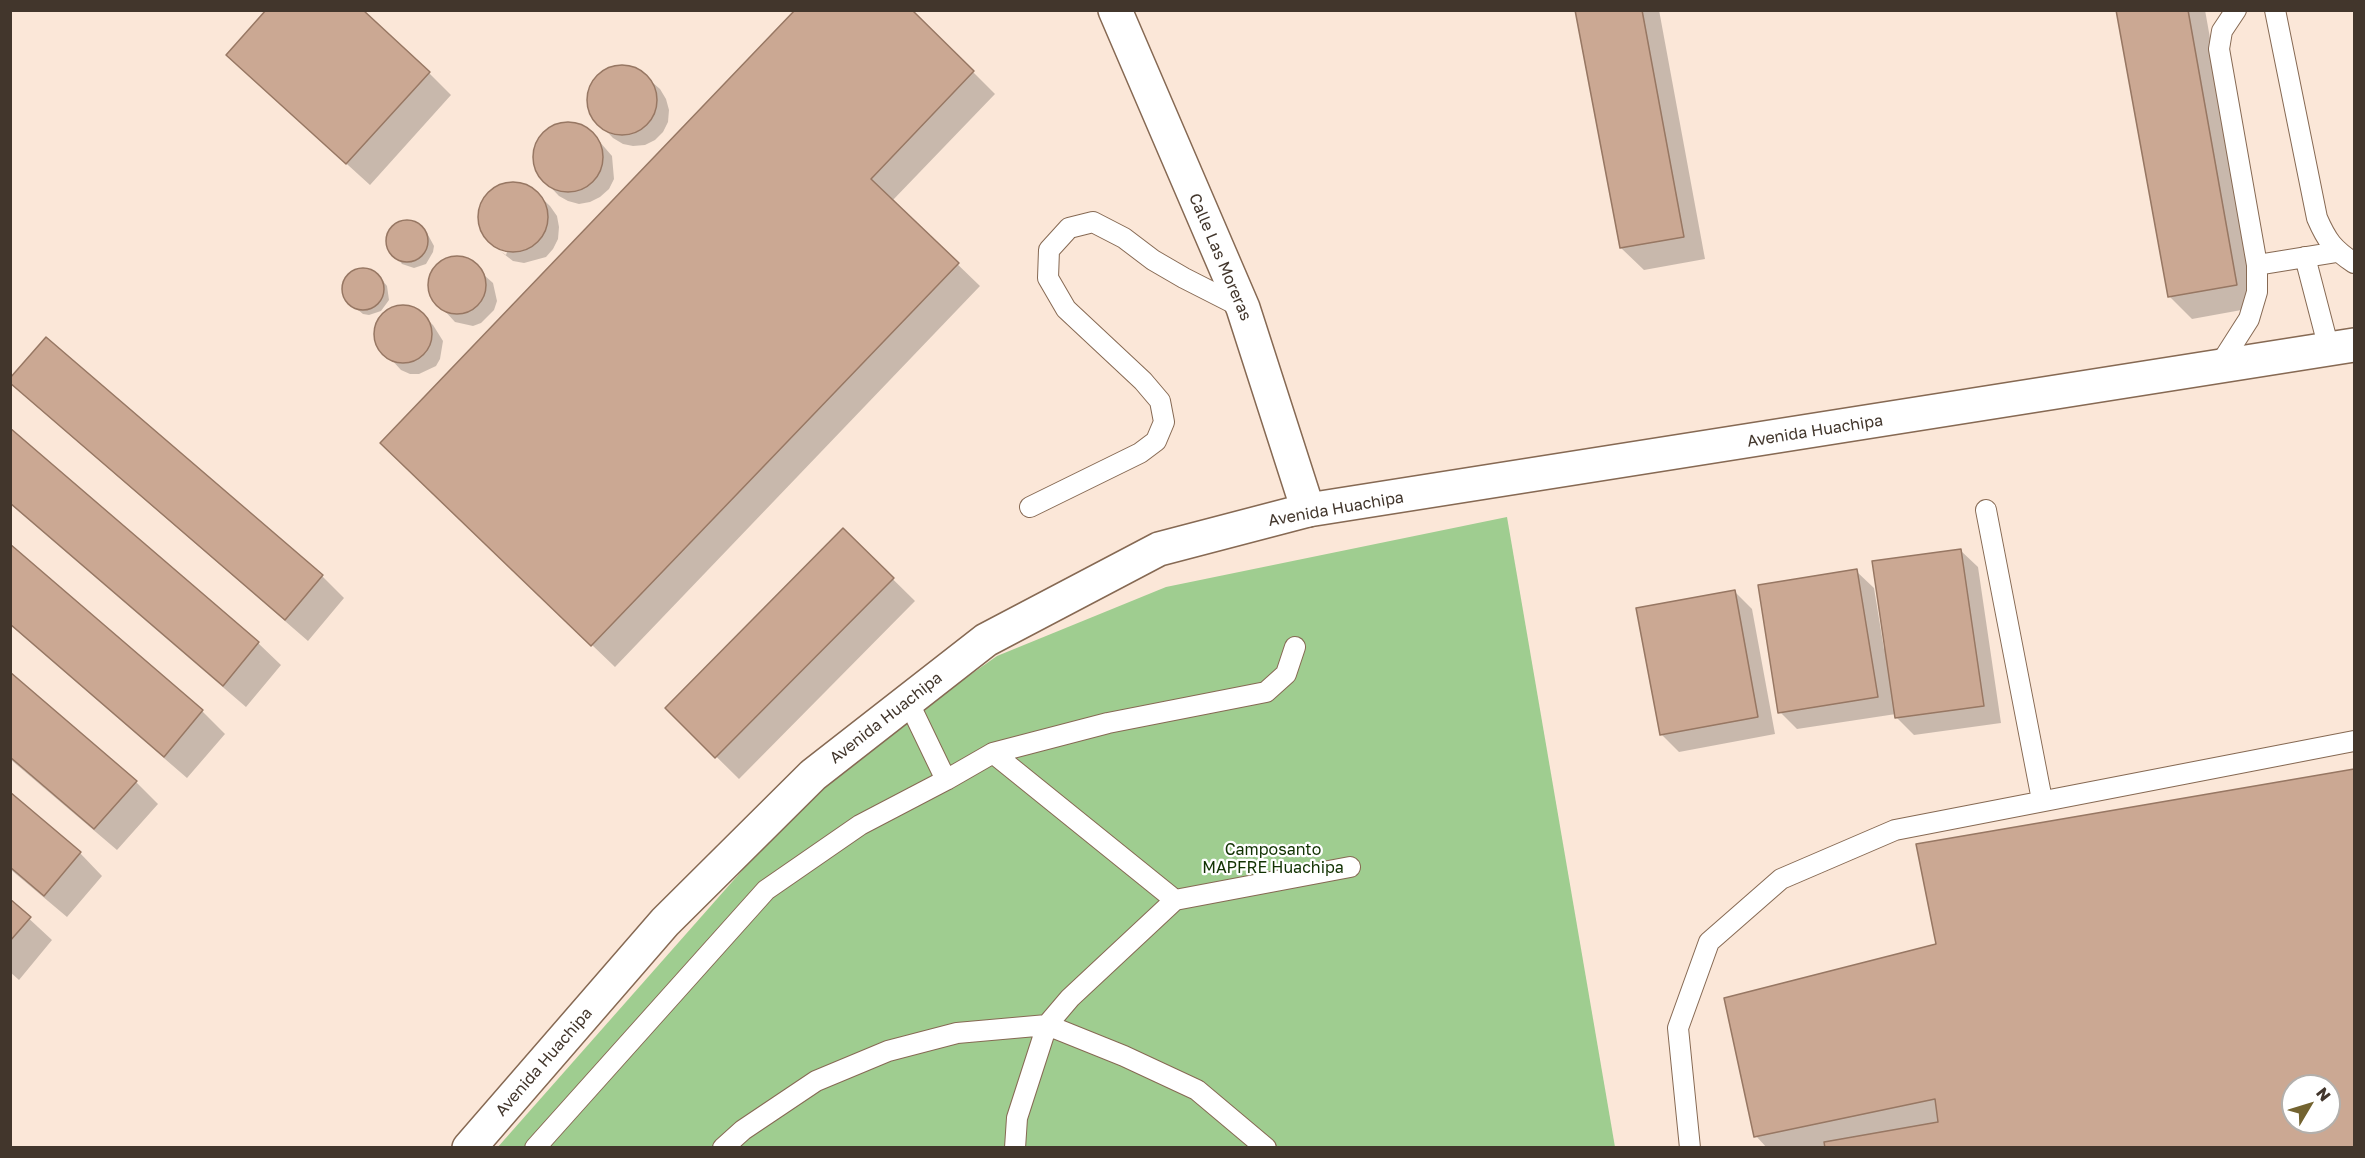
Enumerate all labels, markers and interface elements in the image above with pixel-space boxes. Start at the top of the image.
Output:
street label: Calle Las Moreras [1185,190,1255,324]
street label: Avenida Huachipa [1746,411,1884,451]
street label: Avenida Huachipa [1267,488,1405,530]
street label: Avenida Huachipa [826,668,946,768]
park label: Camposanto MAPFRE Huachipa [1202,840,1344,878]
street label: Avenida Huachipa [492,1004,596,1120]
north arrow [2281,1074,2341,1134]
text: N [2312,1083,2335,1105]

